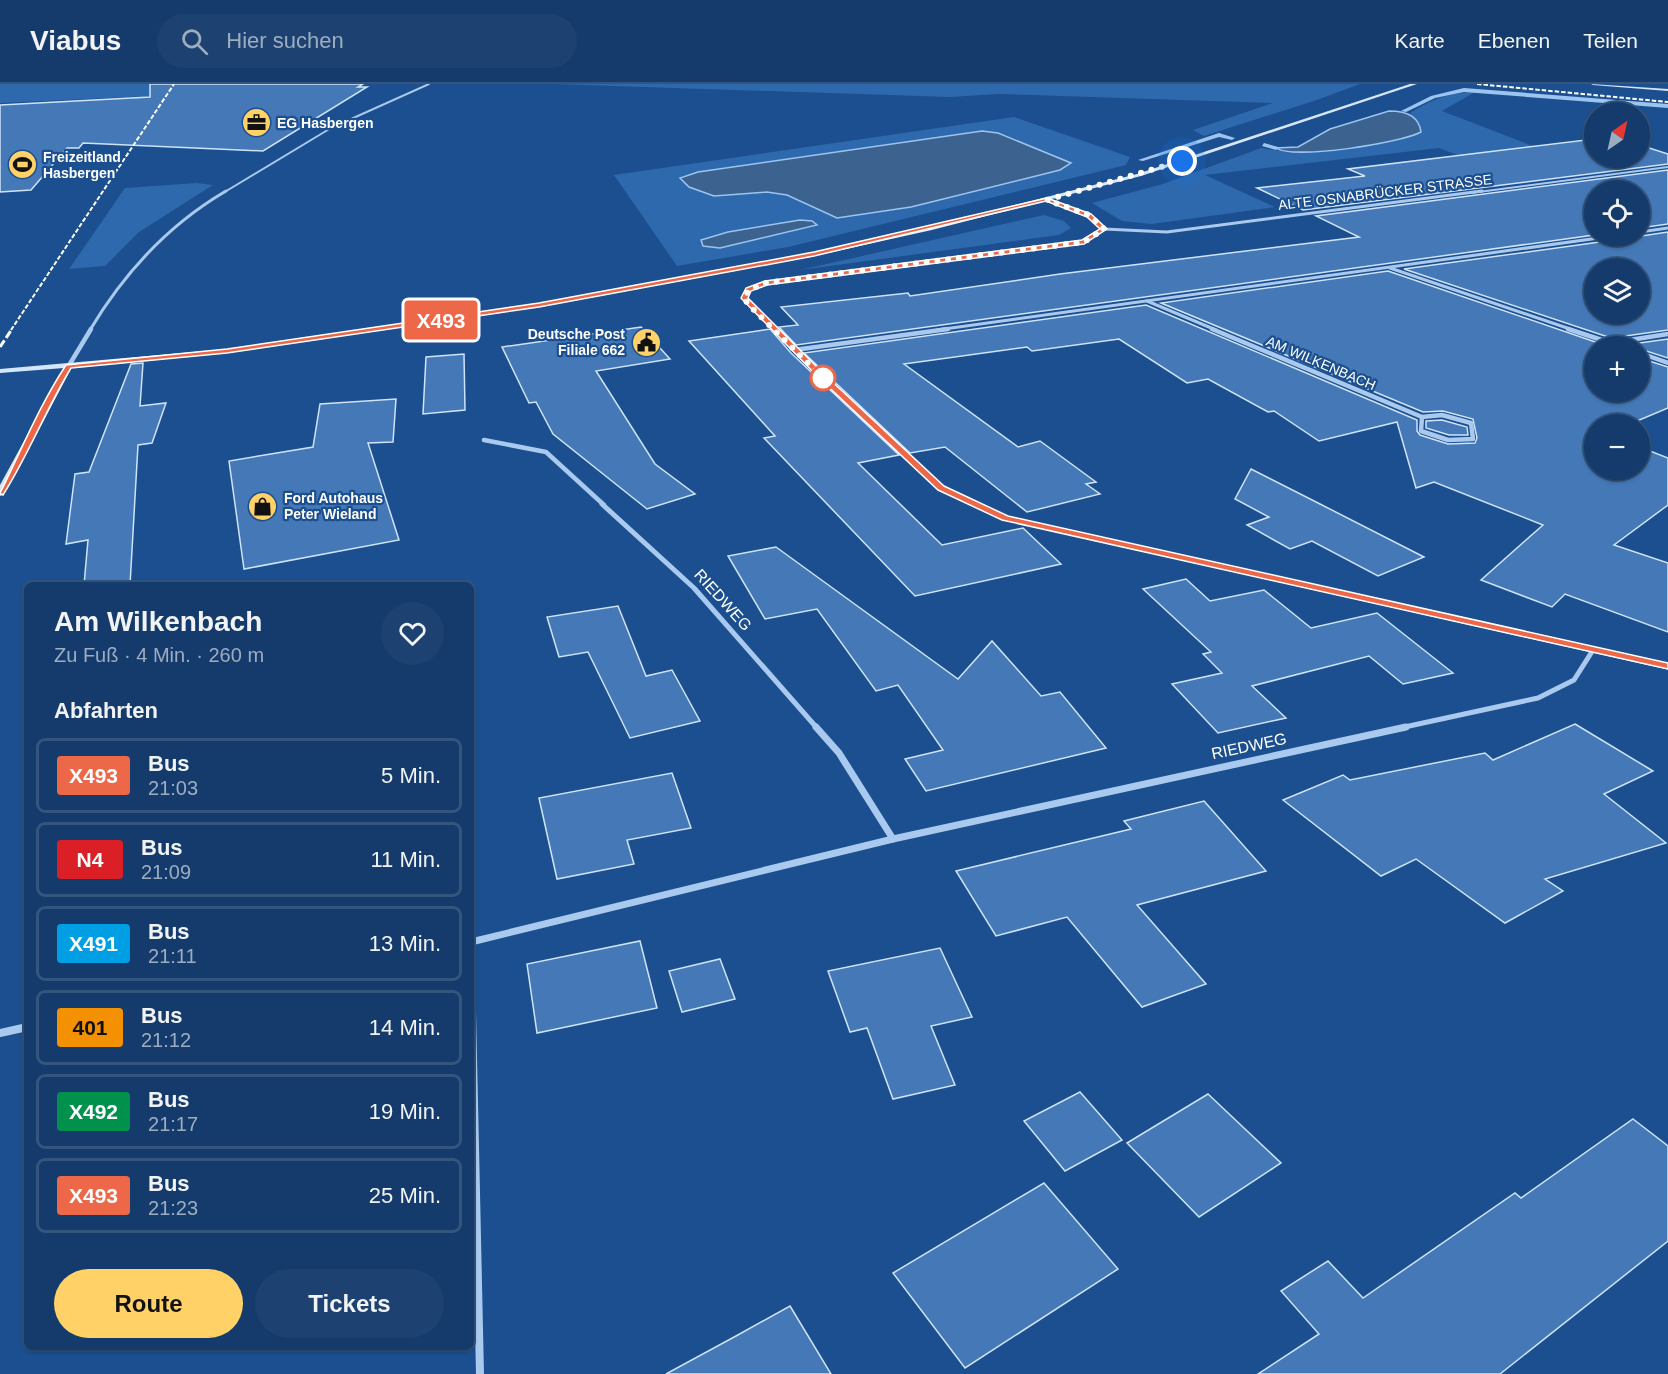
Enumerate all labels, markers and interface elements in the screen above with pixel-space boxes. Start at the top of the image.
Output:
search box [157,14,577,68]
text: Viabus [30,25,121,56]
icon: search [178,25,211,58]
text: Hier suchen [226,28,344,53]
text: Karte [1395,29,1445,52]
text: Ebenen [1478,29,1550,52]
text: Teilen [1583,29,1638,52]
north arrow [1584,102,1650,168]
map controls [1584,102,1650,480]
office icon: EG Hasbergen [240,107,272,139]
place label: EG Hasbergen [277,115,373,131]
your location [1167,146,1197,176]
sports icon: Freizeitland Hasbergen [6,149,38,181]
place label: Freizeitland Hasbergen [43,149,121,181]
street label: ALTE OSNABRÜCKER STRASSE [1277,170,1493,213]
button: locate [1584,180,1650,246]
button: layers [1584,258,1650,324]
line badge: X493 [399,300,483,340]
text: X493 [416,309,466,332]
place label: Deutsche Post Filiale 662 [528,326,625,358]
public building icon: Deutsche Post Filiale 662 [630,326,662,358]
street label: AM WILKENBACH [1264,333,1378,393]
button: + [1584,336,1650,402]
unlabelled marker [810,365,836,391]
button: − [1584,414,1650,480]
shop icon: Ford Autohaus Peter Wieland [247,490,279,522]
place label: Ford Autohaus Peter Wieland [284,490,383,522]
street label: RIEDWEG [691,566,755,634]
button: heart [381,602,444,665]
text: Am Wilkenbach [54,606,262,637]
text: Zu Fuß · 4 Min. · 260 m [54,644,264,666]
text: Abfahrten [54,698,158,723]
street label: RIEDWEG [1210,730,1288,762]
text: Bus [148,751,190,776]
text: 5 Min. [381,763,441,788]
text: X493 [69,764,118,787]
text: 21:03 [148,777,198,799]
text: Bus [141,835,183,860]
text: 11 Min. [370,847,441,872]
text: N4 [77,848,103,871]
text: 21:09 [141,861,191,883]
text: Bus [148,919,190,944]
text: 13 Min. [369,931,441,956]
text: X491 [69,932,118,955]
text: 21:11 [148,945,197,967]
text: Bus [141,1003,183,1028]
text: 14 Min. [369,1015,441,1040]
text: 401 [72,1016,108,1039]
text: 21:12 [141,1029,191,1051]
text: Bus [148,1087,190,1112]
text: 19 Min. [369,1099,441,1124]
text: X492 [69,1100,118,1123]
text: 21:17 [148,1113,198,1135]
text: Bus [148,1171,190,1196]
text: 25 Min. [369,1183,441,1208]
text: X493 [69,1184,118,1207]
text: 21:23 [148,1197,198,1219]
button: Route [54,1269,243,1338]
button: Tickets [255,1269,444,1338]

